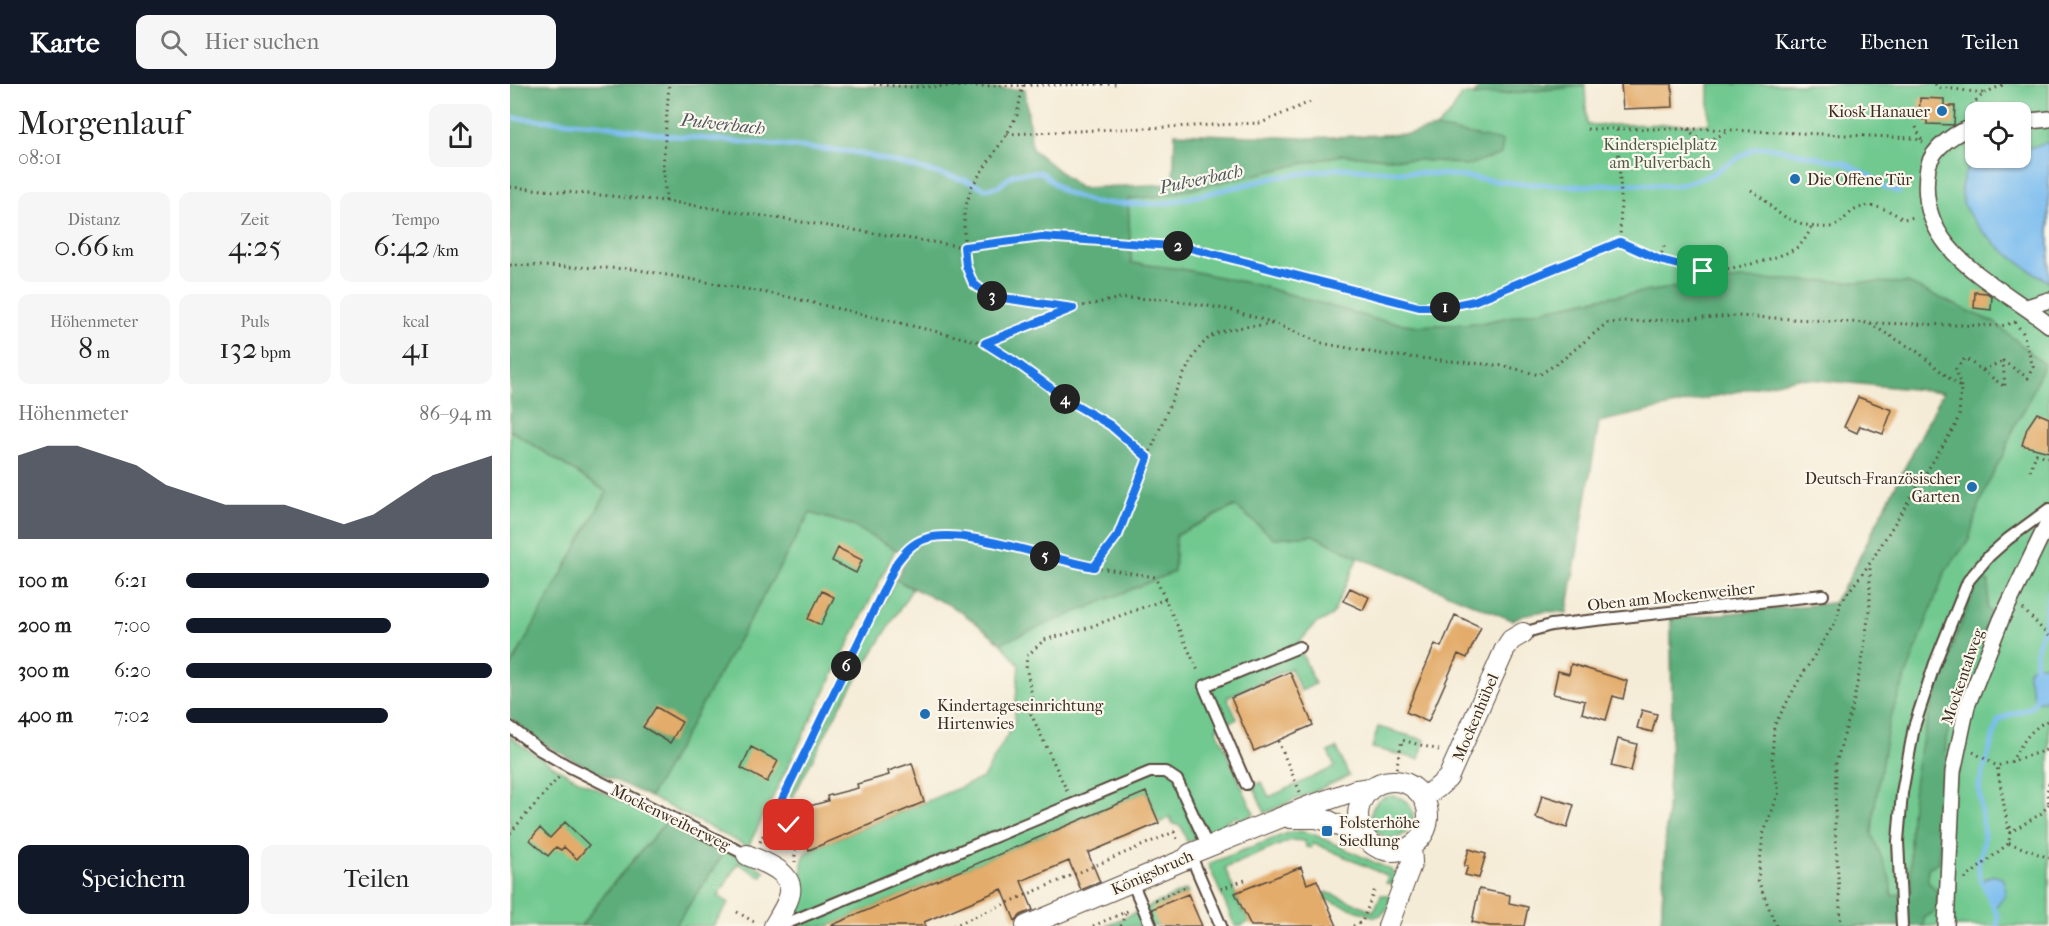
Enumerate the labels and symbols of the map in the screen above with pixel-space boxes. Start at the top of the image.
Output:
place label: Kiosk Hanauer [1828,102,1930,121]
marker: Kiosk Hanauer [1935,104,1949,118]
water label: Pulverbach [679,110,766,139]
park label: Kinderspielplatz am Pulverbach [1603,135,1717,172]
water label: Pulverbach [1156,160,1245,199]
place label: Die Offene Tür [1807,170,1912,189]
marker: Die Offene Tür [1788,172,1802,186]
pin: 2 [1163,231,1193,261]
pin [1677,245,1728,296]
pin: 3 [977,281,1007,311]
pin: 1 [1430,292,1460,322]
pin: 4 [1050,384,1080,414]
place label: Deutsch-Französischer Garten [1805,469,1961,506]
marker: Deutsch-Französischer Garten [1965,480,1979,494]
pin: 5 [1030,541,1060,571]
street label: Oben am Mockenweiher [1586,578,1756,615]
street label: Mockentalweg [1937,625,1988,727]
pin: 6 [831,651,861,681]
street label: Mockenhübel [1449,670,1503,764]
place label: Kindertageseinrichtung Hirtenwies [937,696,1104,733]
marker: Kindertageseinrichtung Hirtenwies [918,707,932,721]
street label: Mockenweiherweg [608,780,734,855]
pin [763,799,814,850]
place label: Folsterhöhe Siedlung [1339,813,1420,850]
marker: Folsterhöhe Siedlung [1320,824,1334,838]
street label: Königsbruch [1108,846,1196,899]

